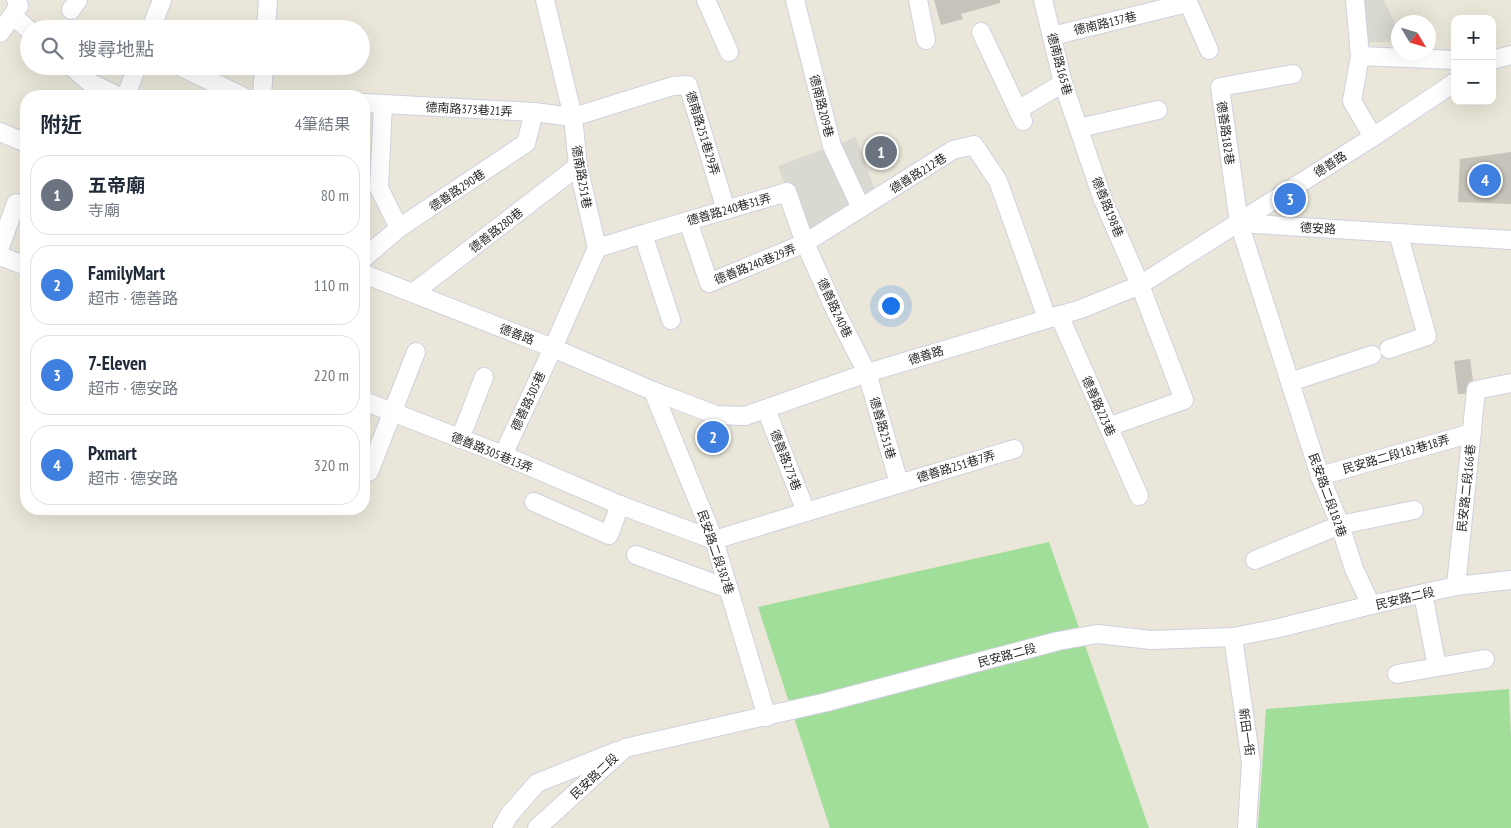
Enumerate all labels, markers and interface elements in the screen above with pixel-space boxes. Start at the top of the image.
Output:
street label: 德南路137巷 [1072,8,1138,38]
north arrow [1391,15,1436,60]
map controls [1451,15,1496,105]
button: + [1451,15,1496,60]
search box [20,20,370,75]
street label: 德南路165巷 [1044,31,1076,97]
icon: search [38,34,66,62]
text: 搜尋地點 [78,37,154,61]
button: − [1451,60,1496,105]
street label: 德南路209巷 [807,73,837,139]
street label: 德南路251巷29弄 [683,89,723,177]
street label: 德南路373巷21弄 [425,99,513,119]
street label: 德善路182巷 [1214,100,1238,166]
text: 附近 [40,111,82,138]
text: 4筆結果 [295,114,350,134]
pin: 1 [865,133,897,171]
street label: 德南路251巷 [569,144,595,210]
street label: 德善路 [1311,148,1349,180]
street label: 德善路212巷 [887,150,949,196]
pin: 4 [1469,161,1501,199]
street label: 德善路290巷 [426,166,488,214]
text: 五帝廟 [88,173,145,197]
street label: 德善路198巷 [1089,174,1127,240]
pin: 3 [1274,180,1306,218]
text: 1 [53,185,61,205]
text: 80 m [321,185,349,205]
street label: 德善路240巷31弄 [685,190,773,228]
text: 寺廟 [88,200,120,220]
street label: 德善路280巷 [466,204,526,256]
street label: 德安路 [1300,220,1336,236]
street label: 德善路240巷29弄 [712,241,798,287]
text: FamilyMart [88,261,165,285]
text: 2 [53,275,61,295]
text: 110 m [314,275,349,295]
street label: 德善路240巷 [815,276,855,340]
text: 超市 · 德善路 [88,288,178,308]
your location [878,293,904,319]
street label: 德善路 [498,321,536,347]
street label: 德善路 [907,343,945,367]
text: 7-Eleven [88,351,147,375]
text: 3 [53,365,61,385]
text: 220 m [314,365,349,385]
street label: 德善路305巷 [508,369,548,433]
street label: 德善路223巷 [1079,374,1119,438]
text: 超市 · 德安路 [88,378,178,398]
street label: 德善路251巷 [867,395,899,461]
pin: 2 [697,418,729,456]
street label: 德善路273巷 [767,427,805,493]
street label: 德善路305巷13弄 [449,429,535,475]
street label: 民安路二段182巷18弄 [1341,431,1451,477]
text: Pxmart [88,441,137,465]
street label: 民安路二段166巷 [1454,443,1478,533]
street label: 德善路251巷7弄 [915,447,997,485]
street label: 民安路二段182巷 [1306,451,1350,539]
text: 4 [53,455,61,475]
text: 320 m [314,455,349,475]
text: 超市 · 德安路 [88,468,178,488]
street label: 民安路二段382巷 [695,508,737,596]
street label: 民安路二段 [1374,584,1436,612]
street label: 民安路二段 [976,640,1038,670]
street label: 新田一街 [1236,707,1258,757]
street label: 民安路二段 [567,750,621,802]

